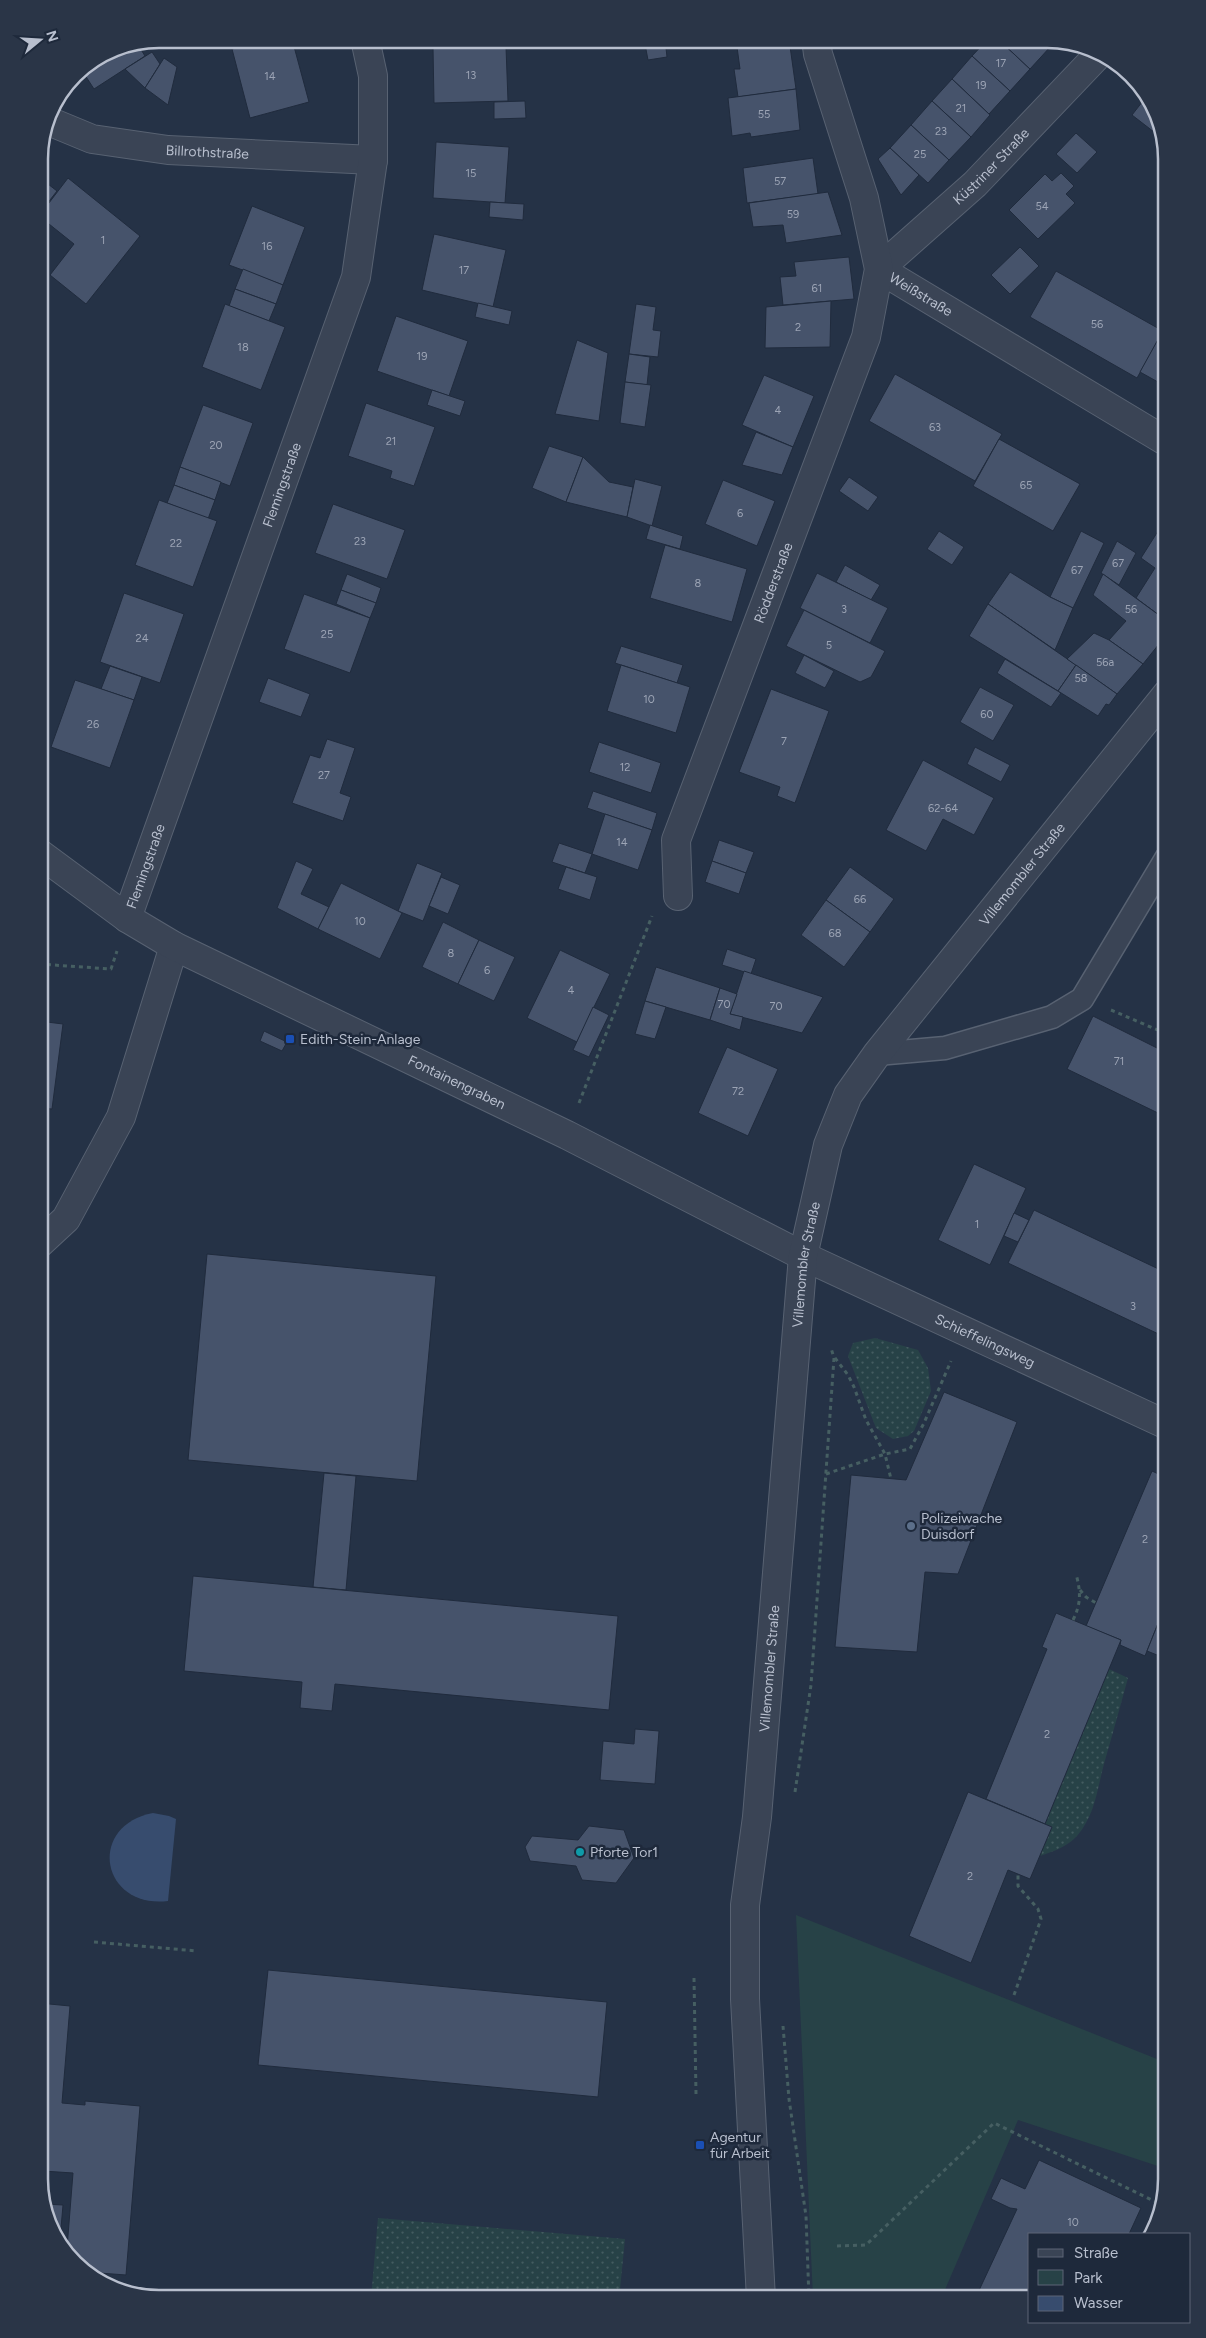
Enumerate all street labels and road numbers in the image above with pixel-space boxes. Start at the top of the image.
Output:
street label: Küstriner Straße [950,124,1033,209]
street label: Billrothstraße [165,142,250,163]
street label: Weißstraße [886,269,956,320]
street label: Flemingstraße [259,440,305,530]
street label: Rödderstraße [751,540,797,626]
street label: Villemombler Straße [976,819,1069,929]
street label: Flemingstraße [123,821,169,911]
street label: Fontainengraben [405,1052,508,1113]
street label: Villemombler Straße [789,1200,824,1328]
street label: Schieffelingsweg [932,1310,1037,1371]
street label: Villemombler Straße [756,1604,783,1733]

